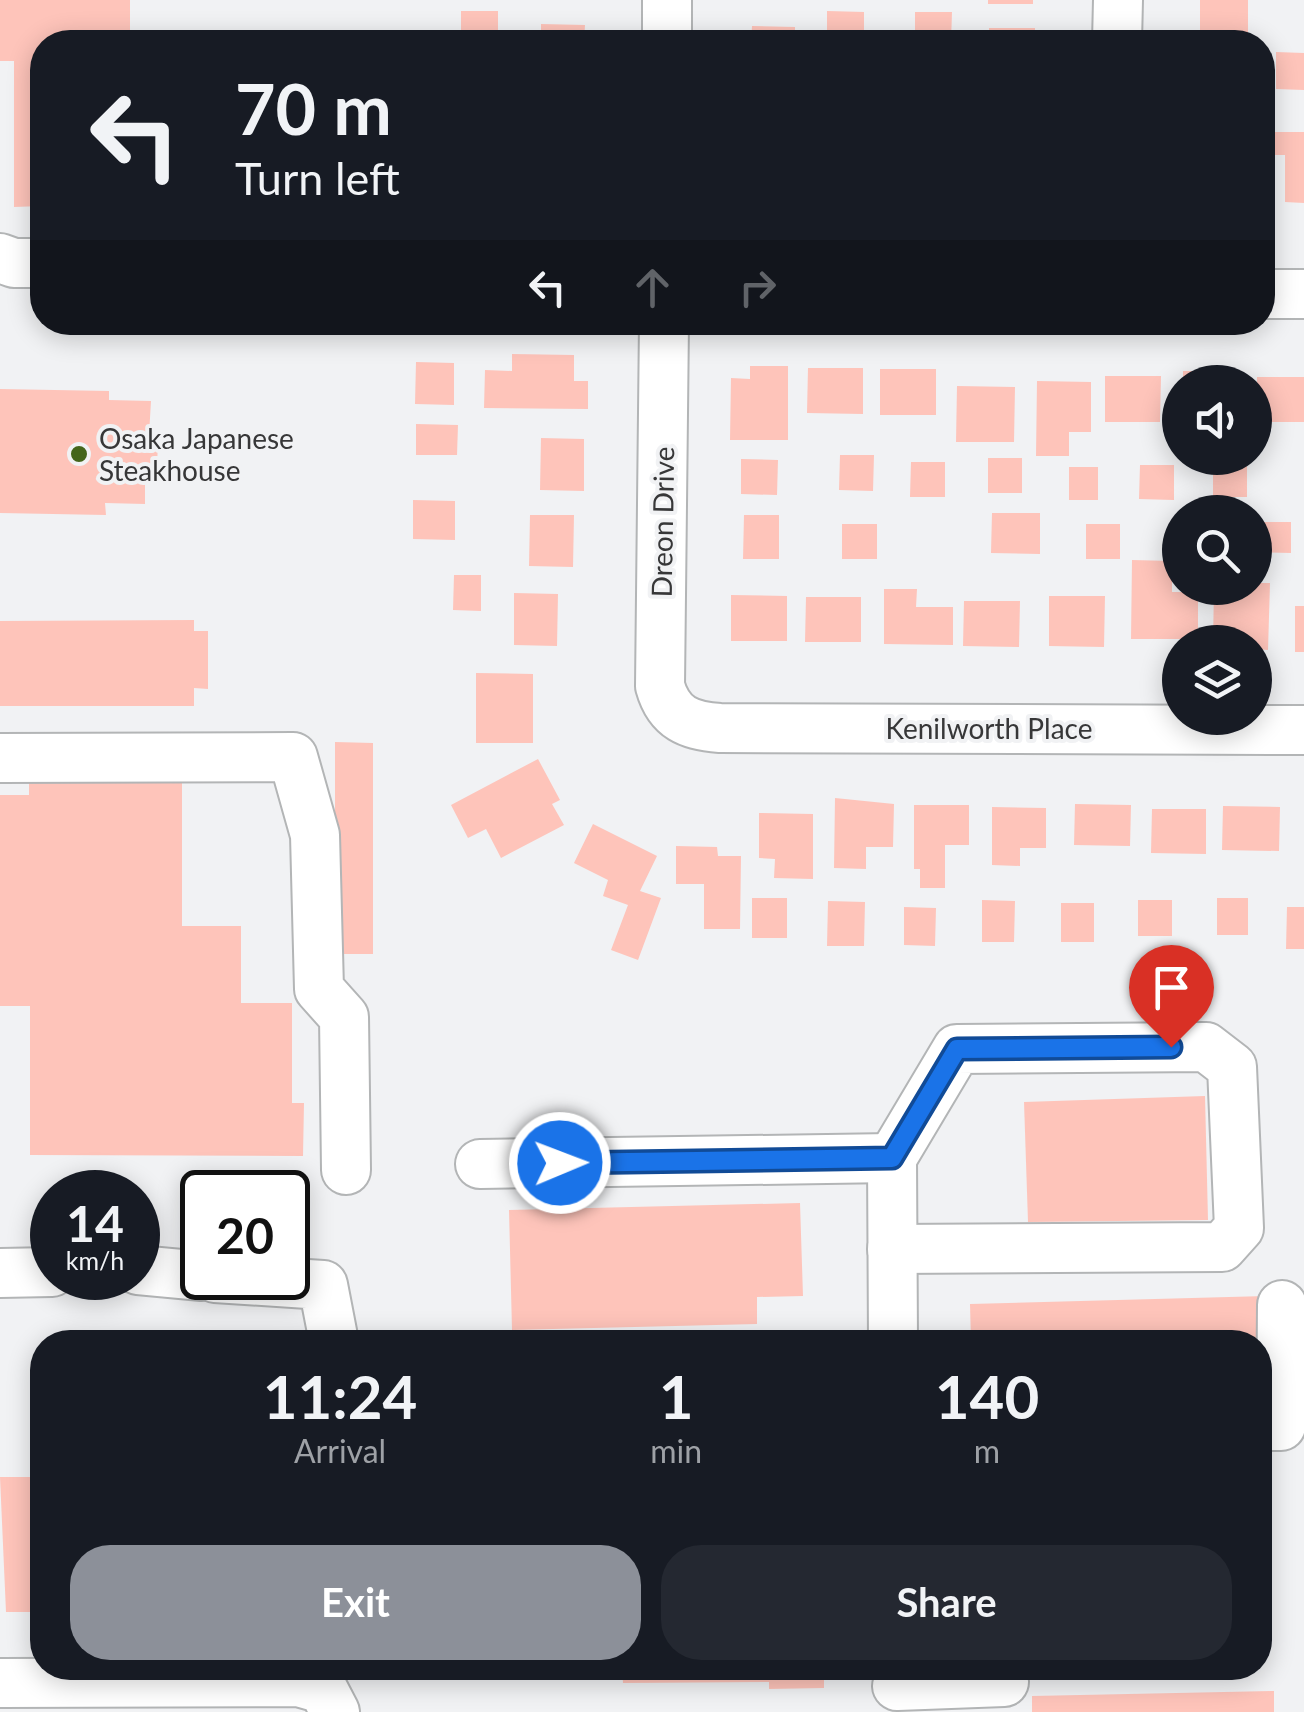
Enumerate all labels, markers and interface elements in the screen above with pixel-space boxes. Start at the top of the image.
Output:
text: 70 m [235,66,392,150]
icon: left [70,70,200,200]
text: Turn left [235,151,400,205]
icon: left [520,260,575,315]
icon: ahead [625,260,680,315]
icon: right [730,260,785,315]
map controls [1162,365,1272,735]
button: sound [1162,365,1272,475]
place label: Osaka Japanese Steakhouse [99,421,294,487]
marker: Osaka Japanese Steakhouse [68,443,90,465]
street label: Dreon Drive [644,446,680,598]
button: search [1162,495,1272,605]
button: layers [1162,625,1272,735]
street label: Kenilworth Place [885,711,1093,745]
pin [1129,945,1214,1048]
icon: arrive [1144,960,1199,1015]
position arrow [508,1111,612,1215]
speed limit sign: 20 [180,1170,310,1300]
text: 14 [66,1193,124,1253]
text: km/h [66,1245,124,1275]
text: 11:24 [263,1360,417,1432]
text: 1 [659,1360,694,1432]
text: 140 [935,1360,1039,1432]
text: Arrival [294,1431,386,1470]
text: min [650,1431,702,1470]
text: m [974,1431,1000,1470]
button: Exit [70,1545,641,1660]
button: Share [661,1545,1232,1660]

